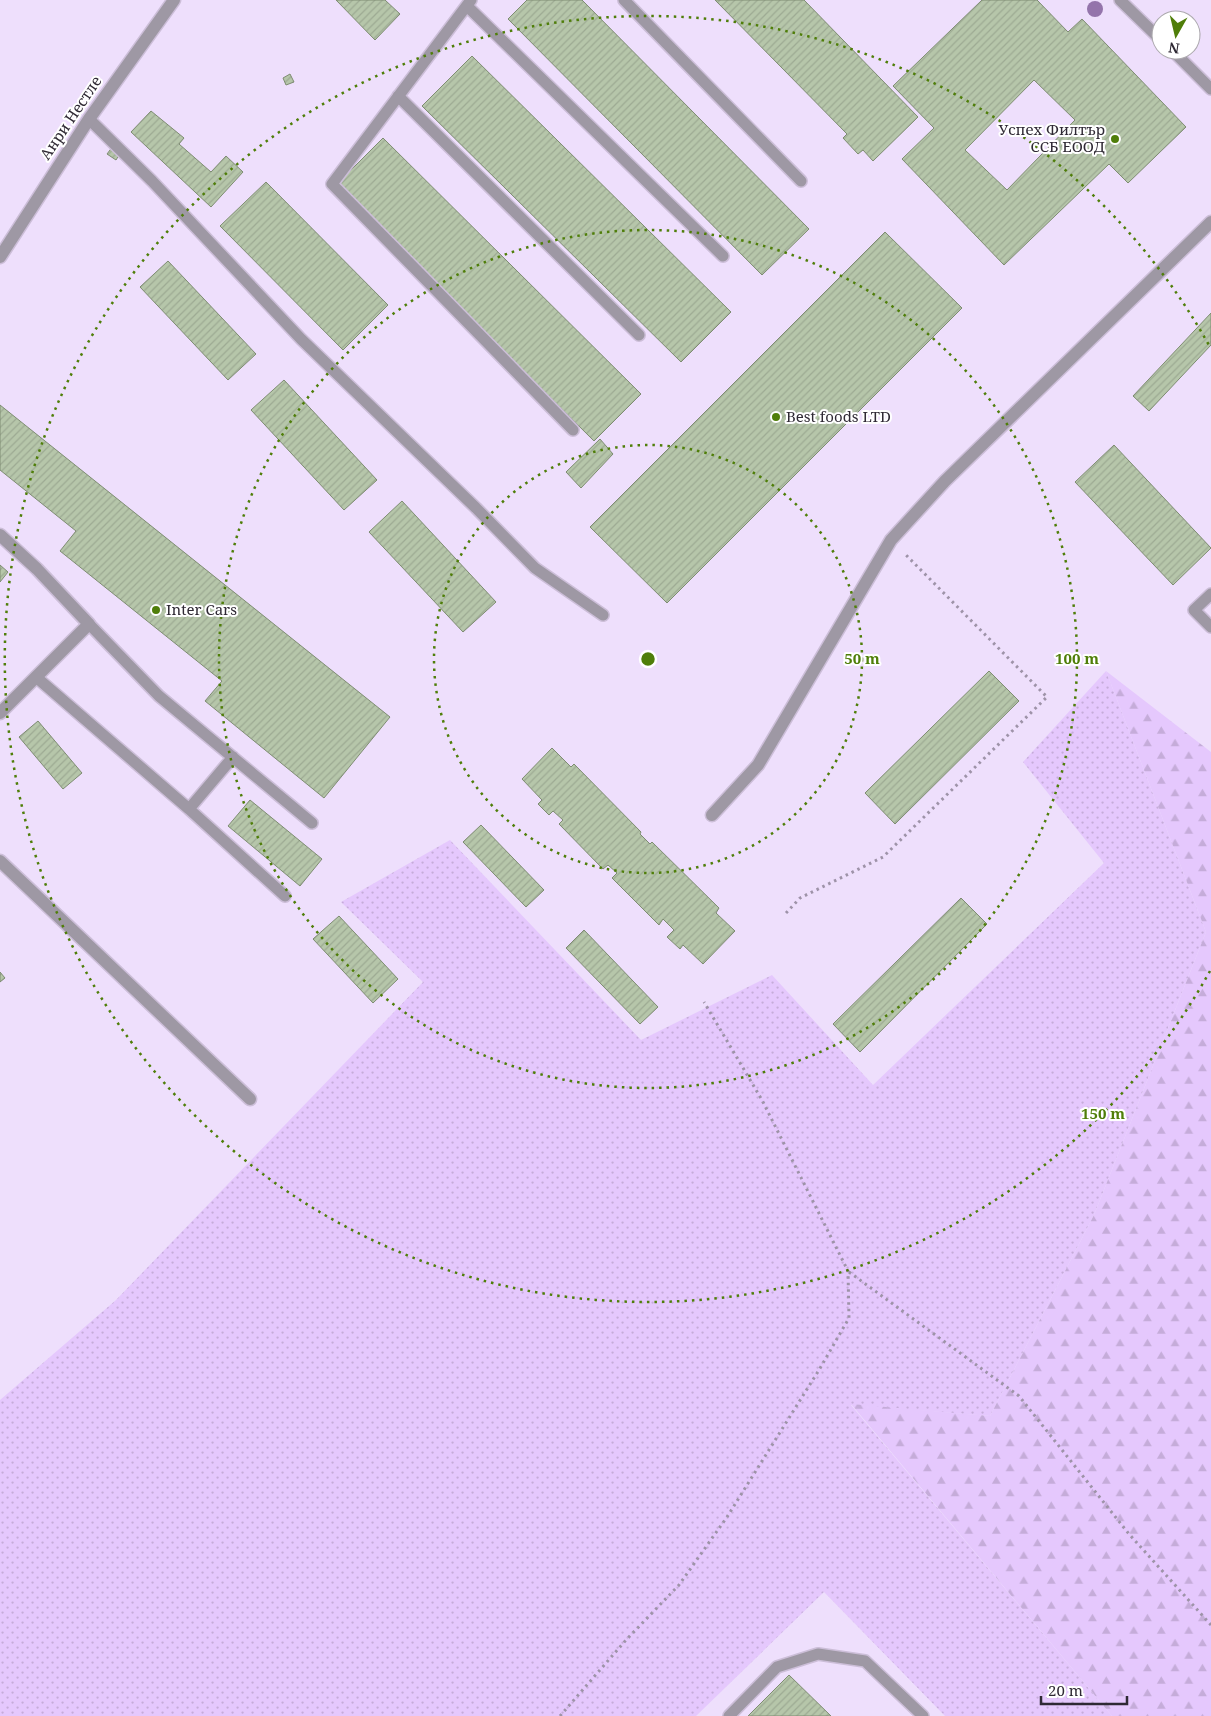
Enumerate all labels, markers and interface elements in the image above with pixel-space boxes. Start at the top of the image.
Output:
north arrow [1151,10,1201,60]
text: N [1167,38,1181,59]
street label: Анри Нестле [35,72,106,163]
place label: Успех Филтър ССБ ЕООД [998,119,1105,156]
marker: Успех Филтър ССБ ЕООД [1109,133,1121,145]
place label: Best foods LTD [786,406,891,426]
marker: Best foods LTD [770,411,782,423]
place label: Inter Cars [166,599,237,619]
marker: Inter Cars [150,604,162,616]
text: 50 m [844,648,880,668]
text: 100 m [1055,648,1099,668]
centre of rings [639,650,657,668]
text: 150 m [1081,1103,1125,1123]
scale bar [1041,1674,1127,1706]
text: 20 m [1048,1680,1083,1700]

